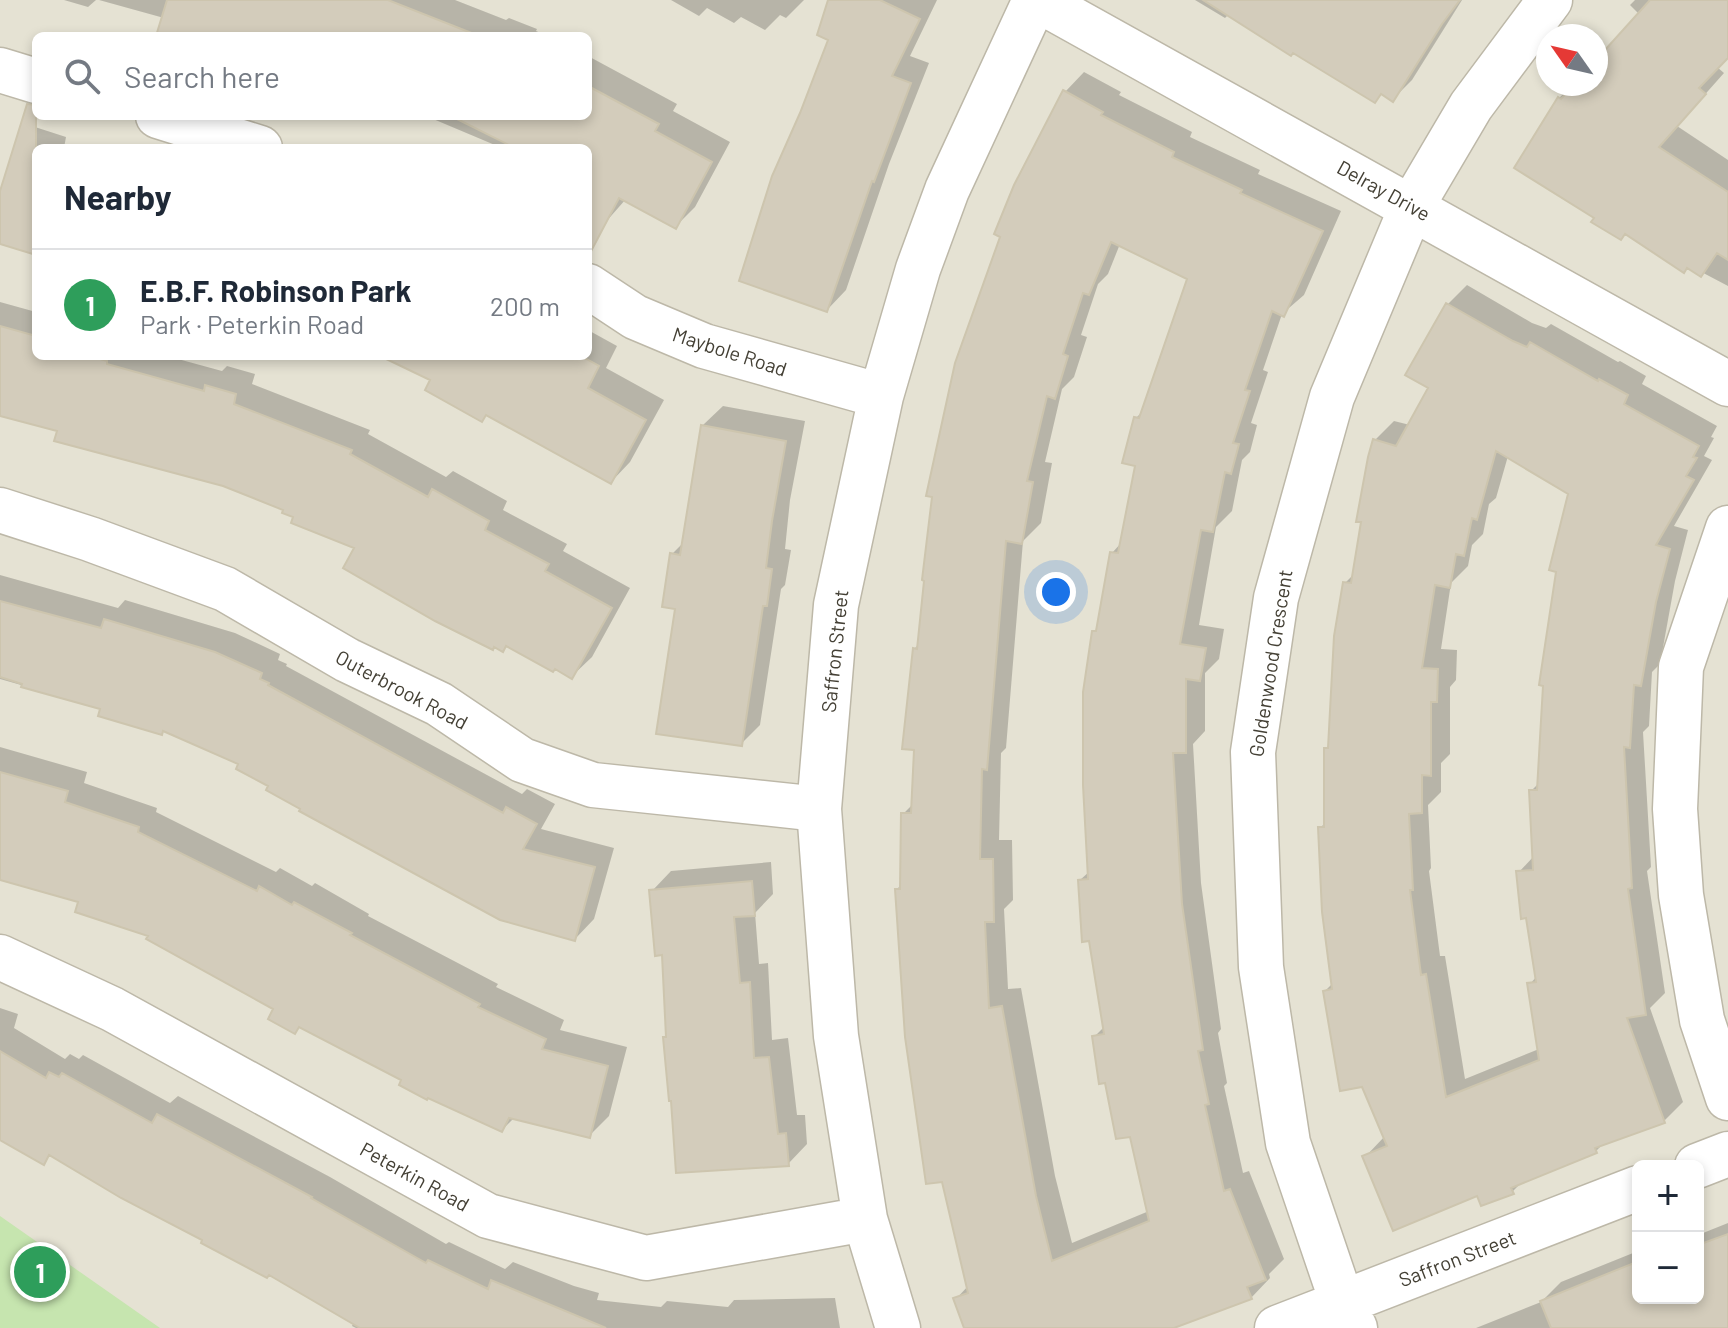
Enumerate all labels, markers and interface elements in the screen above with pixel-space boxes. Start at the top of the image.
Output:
north arrow [1536,24,1608,96]
search box [32,32,592,120]
icon: search [60,54,104,98]
text: Search here [124,58,280,94]
street label: Delray Drive [1333,155,1435,225]
text: Nearby [64,176,172,217]
text: E.B.F. Robinson Park [140,272,411,308]
text: 1 [85,290,95,321]
text: 200 m [490,290,560,321]
text: Park · Peterkin Road [140,308,364,339]
street label: Maybole Road [670,321,790,381]
street label: Goldenwood Crescent [1243,568,1297,758]
your location [1036,572,1076,612]
street label: Saffron Street [816,588,852,714]
street label: Outerbrook Road [332,644,472,734]
street label: Peterkin Road [356,1136,474,1216]
map controls [1632,1160,1704,1304]
button: + [1632,1160,1704,1232]
street label: Saffron Street [1395,1225,1519,1291]
button: − [1632,1232,1704,1304]
pin: 1 [14,1242,66,1302]

